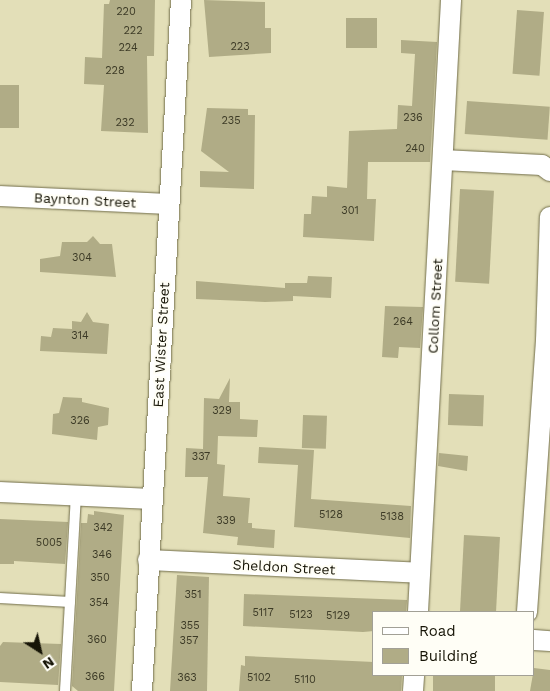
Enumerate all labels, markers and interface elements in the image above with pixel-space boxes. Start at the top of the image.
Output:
house number: 220 [116,5,136,19]
house number: 222 [123,24,143,38]
house number: 223 [230,40,250,54]
house number: 224 [118,41,138,55]
house number: 228 [105,64,125,78]
house number: 236 [403,111,423,125]
house number: 235 [221,114,241,128]
house number: 232 [115,116,135,130]
house number: 240 [405,142,425,156]
street label: Baynton Street [33,189,137,211]
house number: 301 [341,204,359,218]
house number: 304 [72,251,92,265]
street label: Collom Street [424,258,446,354]
street label: East Wister Street [149,282,173,408]
house number: 264 [393,315,413,329]
house number: 314 [71,329,89,343]
house number: 329 [212,404,232,418]
house number: 326 [70,414,90,428]
house number: 337 [192,450,210,464]
house number: 5128 [319,508,343,522]
house number: 5138 [380,510,404,524]
house number: 339 [216,514,236,528]
house number: 342 [93,521,113,535]
house number: 5005 [36,536,62,550]
house number: 346 [92,548,112,562]
street label: Sheldon Street [232,556,336,578]
house number: 350 [90,571,110,585]
house number: 351 [184,588,202,602]
house number: 354 [89,596,109,610]
house number: 5117 [252,606,274,620]
house number: 5123 [289,608,313,622]
house number: 5129 [326,609,350,623]
legend [372,611,535,676]
house number: 355 [180,619,200,633]
text: Road [419,622,456,640]
north arrow [15,626,65,676]
house number: 360 [87,633,107,647]
house number: 357 [180,634,198,648]
text: Building [419,647,477,665]
text: N [40,654,57,673]
house number: 366 [85,670,105,684]
house number: 363 [177,671,197,685]
house number: 5102 [247,671,271,685]
house number: 5110 [294,673,316,687]

